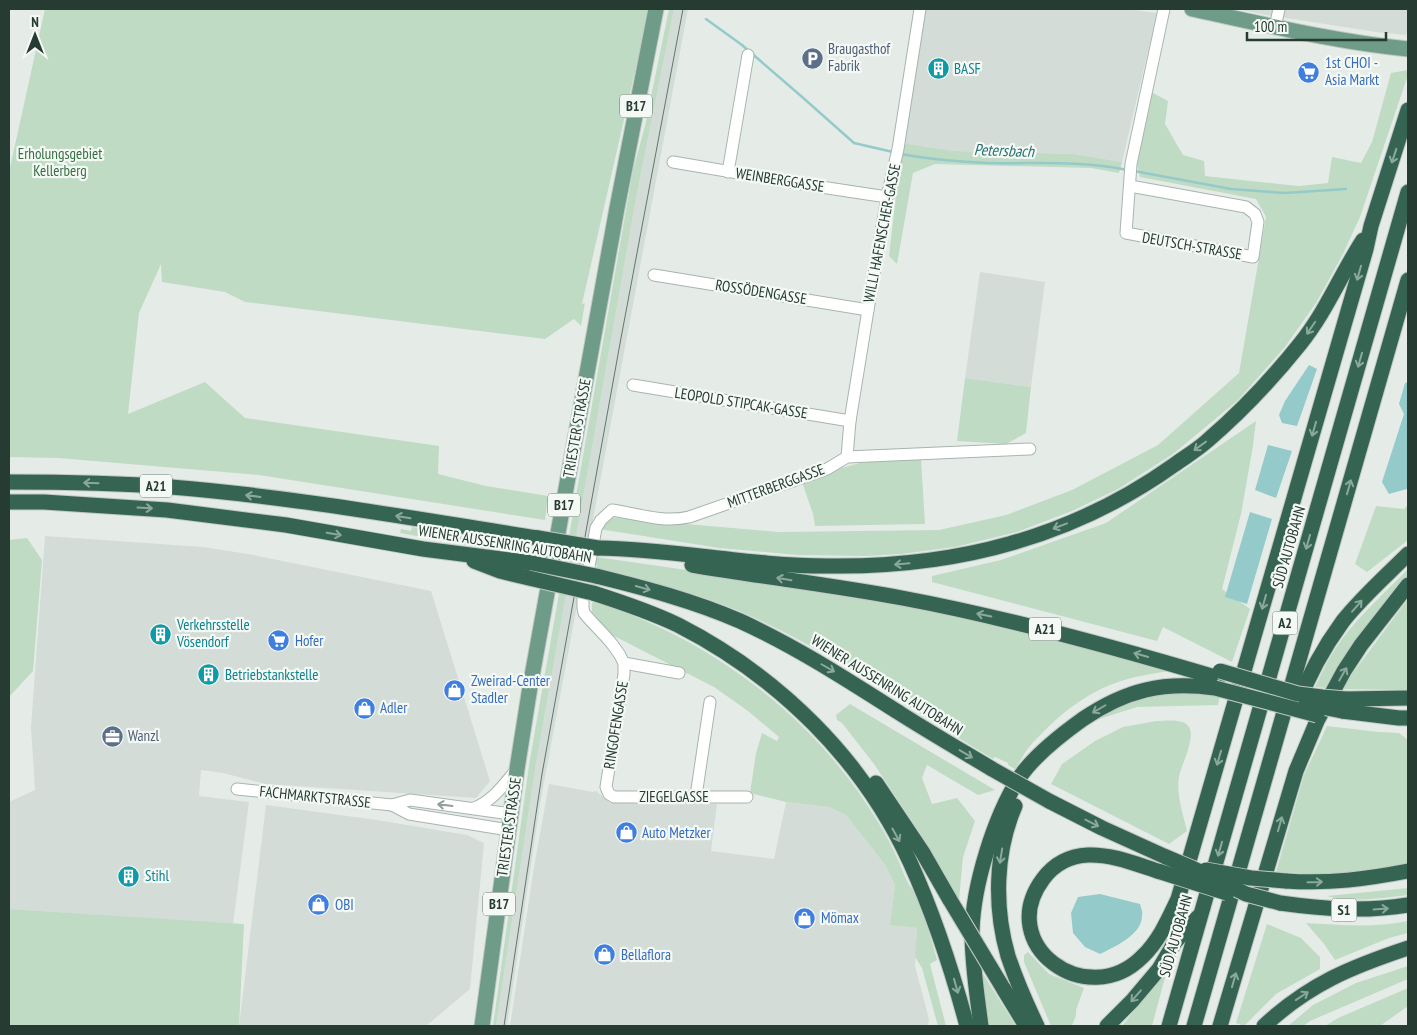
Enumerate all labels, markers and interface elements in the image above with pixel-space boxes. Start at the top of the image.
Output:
north arrow [10,10,60,60]
scale bar [1247,10,1386,42]
text: N [31,13,39,31]
text: 100 m [1254,17,1287,36]
place label: Braugasthof Fabrik [828,39,891,75]
parking icon: Braugasthof Fabrik [800,46,824,70]
place label: 1st CHOI - Asia Markt [1325,53,1379,89]
building icon: BASF [926,57,950,81]
place label: BASF [954,59,981,78]
supermarket icon: 1st CHOI - Asia Markt [1297,60,1321,84]
road number: B17 [620,94,652,118]
water label: Petersbach [974,139,1035,161]
park label: Erholungsgebiet Kellerberg [18,144,102,180]
one-way arrow [1388,148,1398,164]
street label: WILLI HAFENSCHER-GASSE [859,162,904,304]
street label: WEINBERGGASSE [734,163,826,196]
street label: DEUTSCH-STRASSE [1141,227,1243,264]
one-way arrow [1354,265,1364,281]
street label: ROSSÖDENGASSE [714,275,808,308]
one-way arrow [1306,321,1316,335]
one-way arrow [1355,352,1365,368]
street label: TRIESTER STRASSE [558,377,595,479]
street label: LEOPOLD STIPCAK-GASSE [673,383,809,422]
one-way arrow [1309,421,1319,437]
one-way arrow [1193,441,1207,451]
street label: MITTERBERGGASSE [725,459,827,512]
road number: A21 [140,474,172,498]
one-way arrow [83,479,99,488]
one-way arrow [1345,480,1354,496]
one-way arrow [245,491,261,501]
road number: B17 [548,494,580,516]
one-way arrow [136,504,152,513]
street label: SÜD AUTOBAHN [1268,504,1309,590]
one-way arrow [395,511,411,521]
street label: WIENER AUSSENRING AUTOBAHN [417,520,593,567]
one-way arrow [1053,522,1068,532]
one-way arrow [326,529,342,539]
one-way arrow [1303,534,1313,550]
one-way arrow [895,559,911,569]
one-way arrow [776,574,792,584]
one-way arrow [634,583,650,593]
one-way arrow [1259,594,1269,610]
one-way arrow [1351,600,1362,613]
one-way arrow [976,610,992,619]
road number: A2 [1272,612,1298,634]
place label: Verkehrsstelle Vösendorf [176,615,250,651]
road number: A21 [1029,618,1061,640]
building icon: Verkehrsstelle Vösendorf [149,622,173,646]
supermarket icon: Hofer [267,629,291,653]
street label: WIENER AUSSENRING AUTOBAHN [808,630,967,739]
place label: Hofer [295,631,324,650]
one-way arrow [1133,650,1149,660]
building icon: Betriebstankstelle [197,663,221,687]
one-way arrow [821,663,835,673]
place label: Betriebstankstelle [225,665,319,684]
one-way arrow [1338,668,1348,682]
place label: Zweirad-Center Stadler [471,671,551,707]
shop icon: Zweirad-Center Stadler [443,678,467,702]
street label: RINGOFENGASSE [599,680,632,770]
shop icon: Adler [352,696,376,720]
place label: Adler [380,698,408,717]
one-way arrow [1093,704,1107,714]
office icon: Wanzl [100,724,124,748]
place label: Wanzl [128,726,160,745]
one-way arrow [958,749,972,759]
one-way arrow [1214,750,1224,766]
street label: TRIESTER STRASSE [492,776,525,878]
street label: FACHMARKTSTRASSE [258,781,372,812]
street label: ZIEGELGASSE [639,787,709,806]
one-way arrow [438,799,454,809]
one-way arrow [1276,816,1286,832]
one-way arrow [1084,819,1099,828]
shop icon: Auto Metzker [614,821,638,845]
place label: Auto Metzker [642,823,711,842]
one-way arrow [891,828,901,843]
one-way arrow [1214,841,1224,857]
one-way arrow [996,848,1006,864]
building icon: Stihl [117,864,141,888]
place label: Stihl [145,866,169,885]
one-way arrow [1306,877,1323,887]
road number: B17 [483,892,515,916]
shop icon: OBI [307,893,331,917]
street label: SÜD AUTOBAHN [1155,893,1196,979]
place label: OBI [335,895,354,914]
road number: S1 [1332,898,1356,922]
one-way arrow [1372,904,1388,913]
shop icon: Mömax [793,906,817,930]
place label: Mömax [821,908,859,927]
shop icon: Bellaflora [593,943,617,967]
place label: Bellaflora [621,945,671,964]
one-way arrow [1230,972,1240,988]
one-way arrow [952,978,962,994]
one-way arrow [1131,989,1142,1002]
one-way arrow [1295,991,1309,1001]

